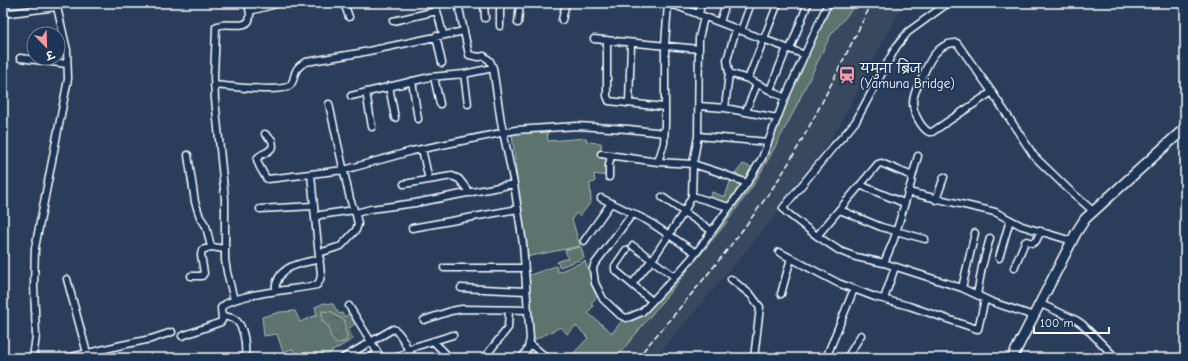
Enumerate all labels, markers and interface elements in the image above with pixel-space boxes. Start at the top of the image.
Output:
north arrow [26,26,66,66]
text: उ [42,47,57,63]
place label: यमुना ब्रिज (Yamuna Bridge) [859,58,955,91]
station icon: यमुना ब्रिज (Yamuna Bridge) [837,65,857,85]
scale bar [1034,309,1109,335]
text: 100 m [1040,316,1073,330]

